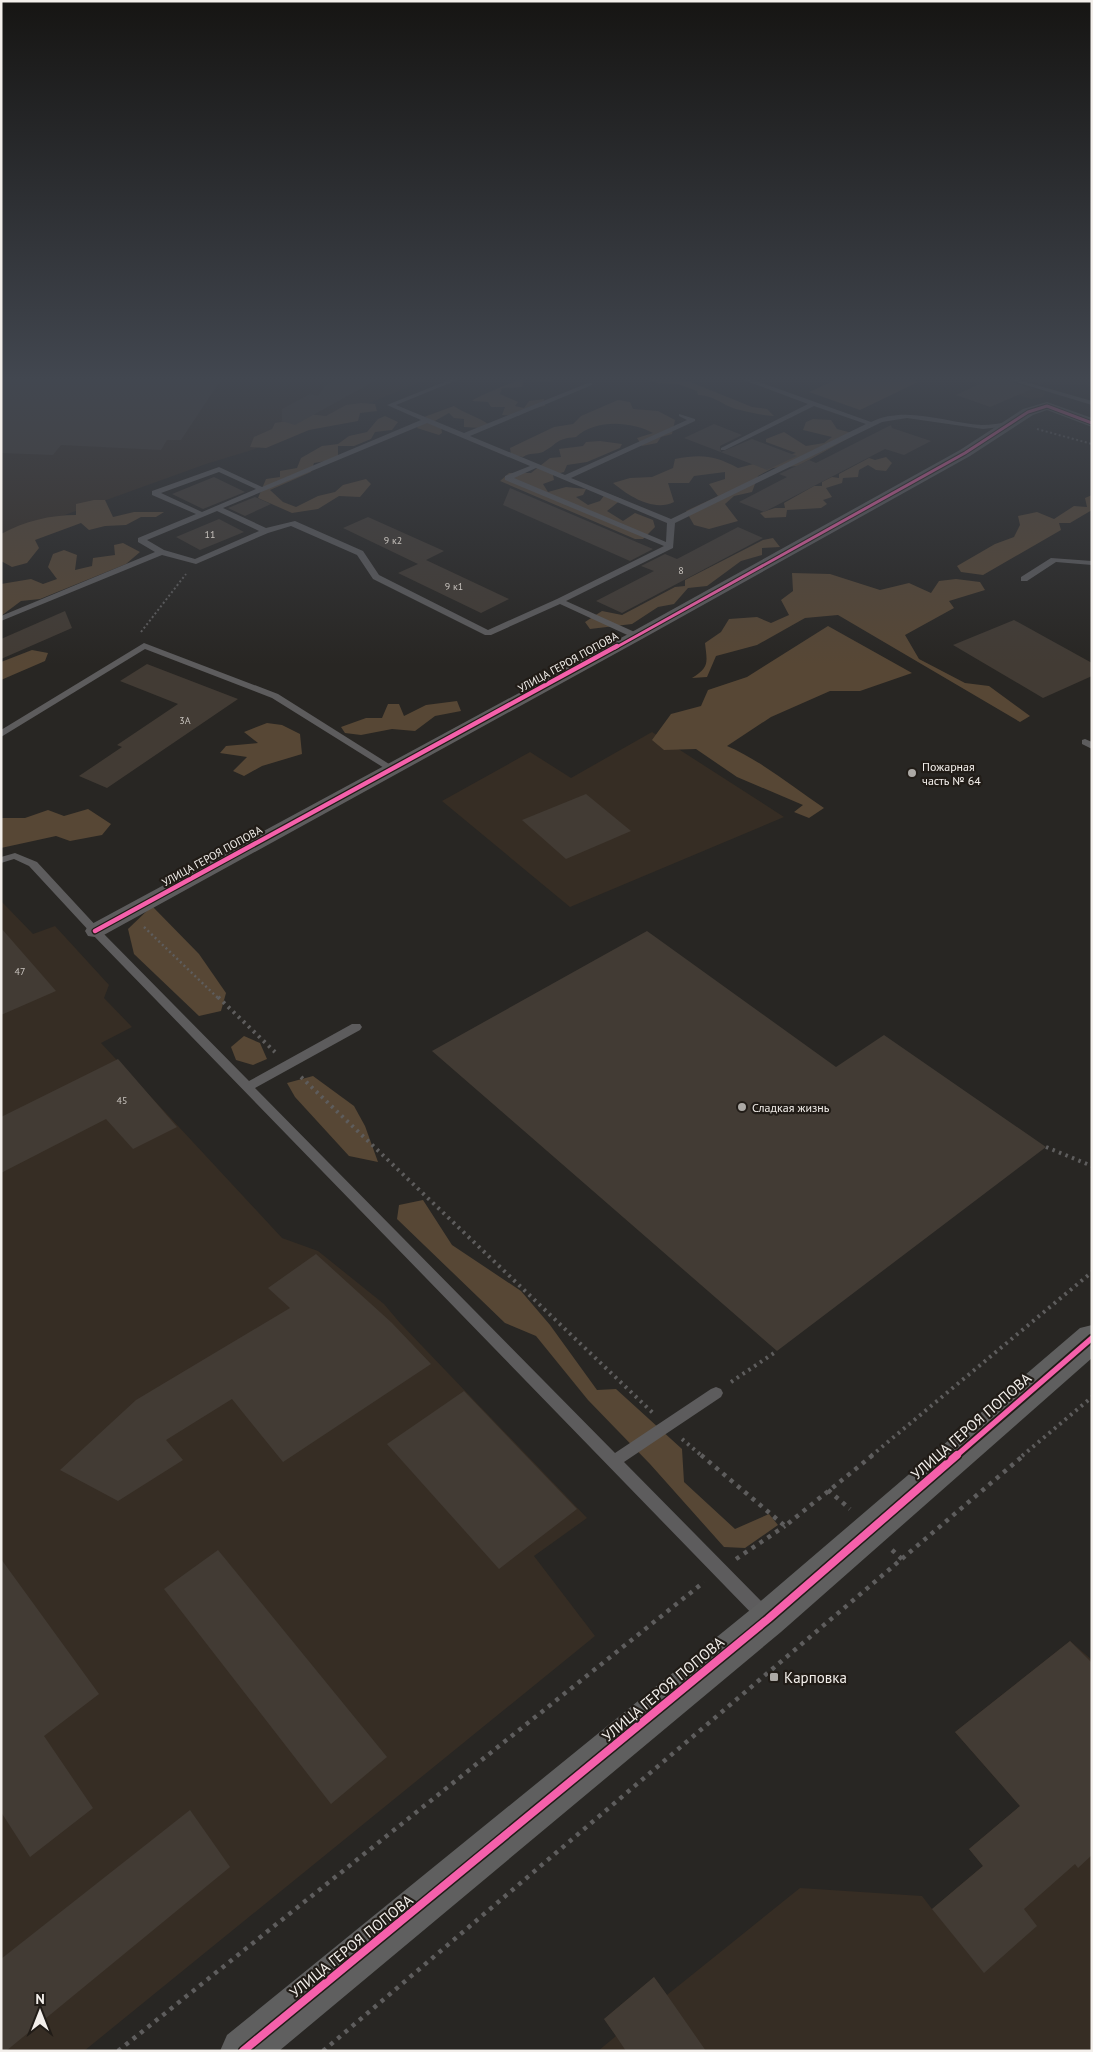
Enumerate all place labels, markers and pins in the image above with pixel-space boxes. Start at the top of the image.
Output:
place label: Пожарная часть № 64 [922,759,981,788]
marker: Пожарная часть № 64 [906,767,918,779]
place label: Сладкая жизнь [752,1100,830,1115]
marker: Сладкая жизнь [736,1101,748,1113]
place label: Карповка [784,1668,847,1687]
marker: Карповка [768,1671,780,1683]

